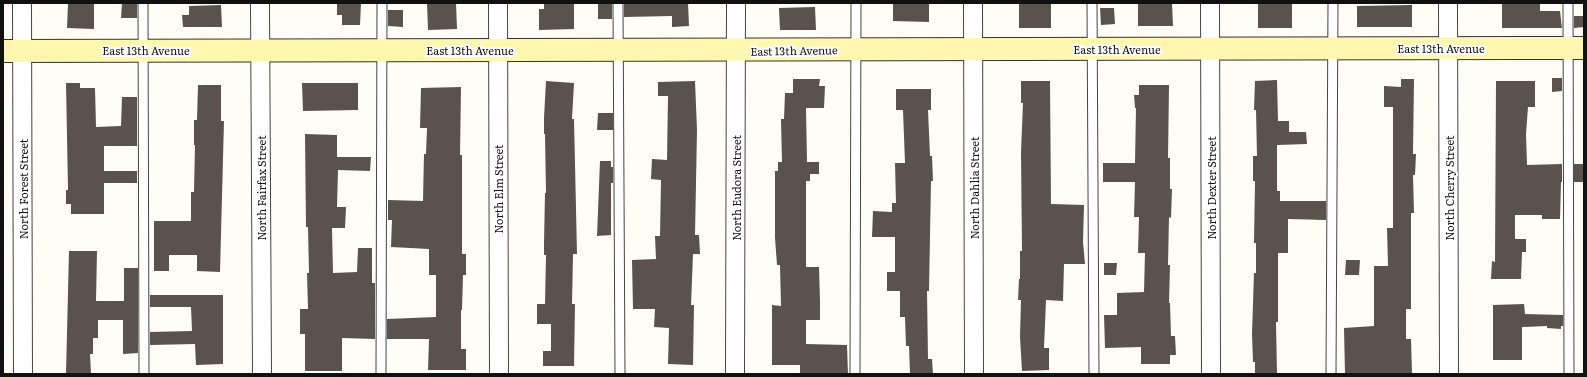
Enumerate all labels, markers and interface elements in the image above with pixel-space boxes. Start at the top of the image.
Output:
street label: East 13th Avenue [1397,40,1485,56]
street label: East 13th Avenue [750,41,838,59]
street label: East 13th Avenue [1073,41,1161,57]
street label: East 13th Avenue [102,42,190,58]
street label: East 13th Avenue [426,42,514,58]
street label: North Fairfax Street [253,135,269,241]
street label: North Eudora Street [728,135,744,241]
street label: North Cherry Street [1441,135,1457,240]
street label: North Dahlia Street [966,136,982,239]
street label: North Dexter Street [1203,136,1219,240]
street label: North Forest Street [15,138,31,239]
street label: North Elm Street [490,144,506,234]

